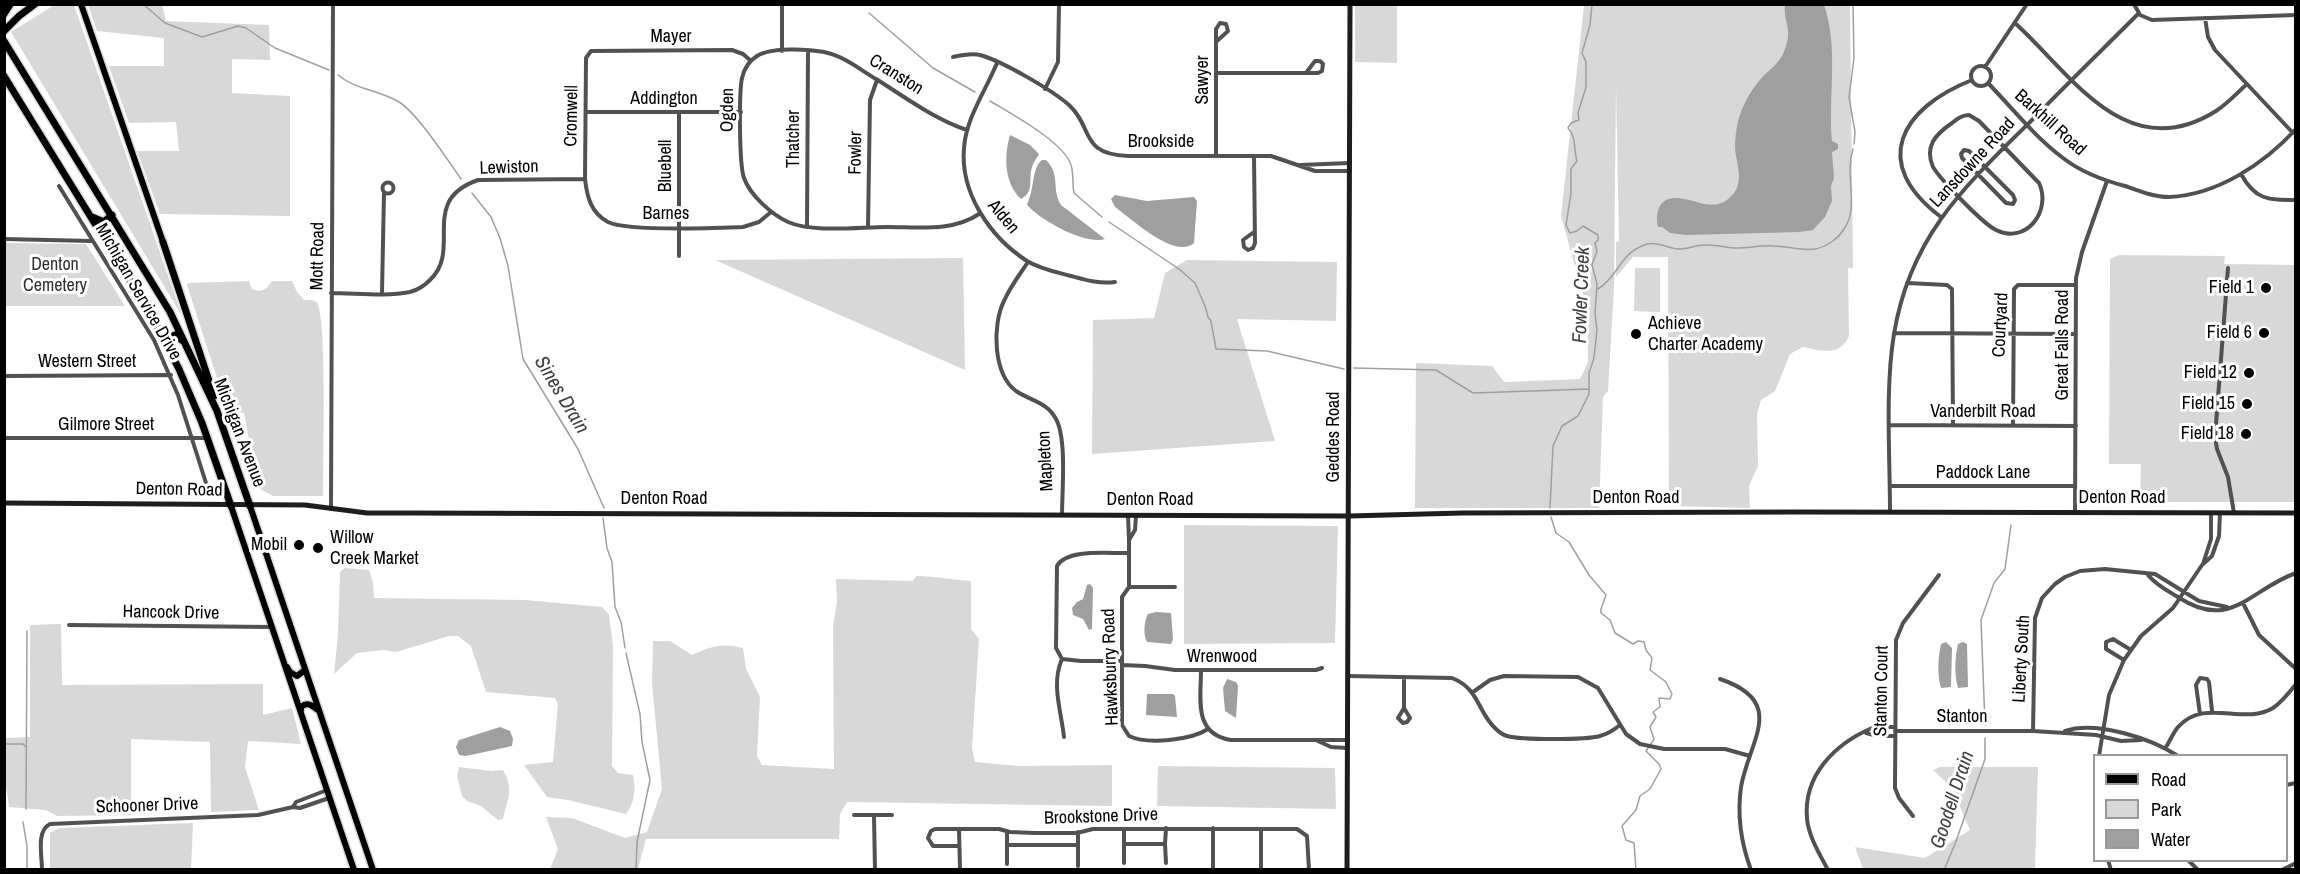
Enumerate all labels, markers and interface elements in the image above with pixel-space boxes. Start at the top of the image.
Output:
street label: Mayer [650,26,692,48]
street label: Cranston [865,50,927,100]
street label: Sawyer [1192,55,1214,105]
street label: Cromwell [561,85,583,147]
street label: Barkhill Road [2010,85,2090,161]
street label: Addington [630,88,698,110]
street label: Ogden [717,88,739,132]
street label: Thatcher [783,110,805,168]
street label: Lansdowne Road [1926,114,2020,212]
street label: Fowler [845,131,867,175]
street label: Brookside [1128,131,1194,153]
street label: Bluebell [655,140,677,192]
street label: Lewiston [479,156,539,180]
street label: Alden [983,196,1023,238]
street label: Barnes [643,203,689,225]
street label: Michigan Service Drive [90,220,186,364]
street label: Mott Road [307,222,329,290]
water label: Fowler Creek [1568,246,1596,344]
park label: Denton Cemetery [23,254,87,296]
place label: Field 1 [2209,277,2254,299]
marker: Field 1 [2259,281,2273,295]
street label: Great Falls Road [2052,290,2074,400]
street label: Courtyard [1989,292,2013,358]
place label: Achieve Charter Academy [1648,313,1763,356]
place label: Field 6 [2207,322,2252,344]
marker: Field 6 [2257,326,2271,340]
marker: Achieve Charter Academy [1629,327,1643,341]
street label: Western Street [38,351,136,373]
water label: Sines Drain [528,352,594,438]
place label: Field 12 [2184,362,2237,384]
marker: Field 12 [2242,366,2256,380]
street label: Michigan Avenue [208,376,270,490]
street label: Geddes Road [1323,391,1345,483]
place label: Field 15 [2182,393,2235,415]
marker: Field 15 [2240,397,2254,411]
street label: Vanderbilt Road [1930,401,2036,423]
street label: Gilmore Street [58,414,154,436]
place label: Field 18 [2181,423,2234,445]
marker: Field 18 [2239,427,2253,441]
street label: Mapleton [1034,430,1058,492]
street label: Paddock Lane [1936,462,2030,484]
street label: Denton Road [135,478,223,502]
street label: Denton Road [1593,487,1679,509]
street label: Denton Road [2079,487,2165,509]
street label: Denton Road [621,488,707,510]
street label: Denton Road [1107,489,1193,511]
place label: Willow Creek Market [330,527,419,570]
place label: Mobil [251,534,287,556]
marker: Mobil [292,538,306,552]
marker: Willow Creek Market [311,541,325,555]
street label: Hancock Drive [122,601,220,625]
street label: Hawksburry Road [1098,608,1124,726]
street label: Liberty South [2009,615,2035,703]
street label: Stanton Court [1870,645,1894,737]
street label: Wrenwood [1187,646,1257,668]
street label: Stanton [1937,706,1987,728]
water label: Goodell Drain [1926,748,1980,852]
legend [2093,754,2288,862]
text: Road [2151,767,2186,792]
street label: Schooner Drive [95,793,199,819]
text: Park [2151,797,2181,822]
street label: Brookstone Drive [1044,804,1158,830]
text: Water [2151,827,2190,852]

